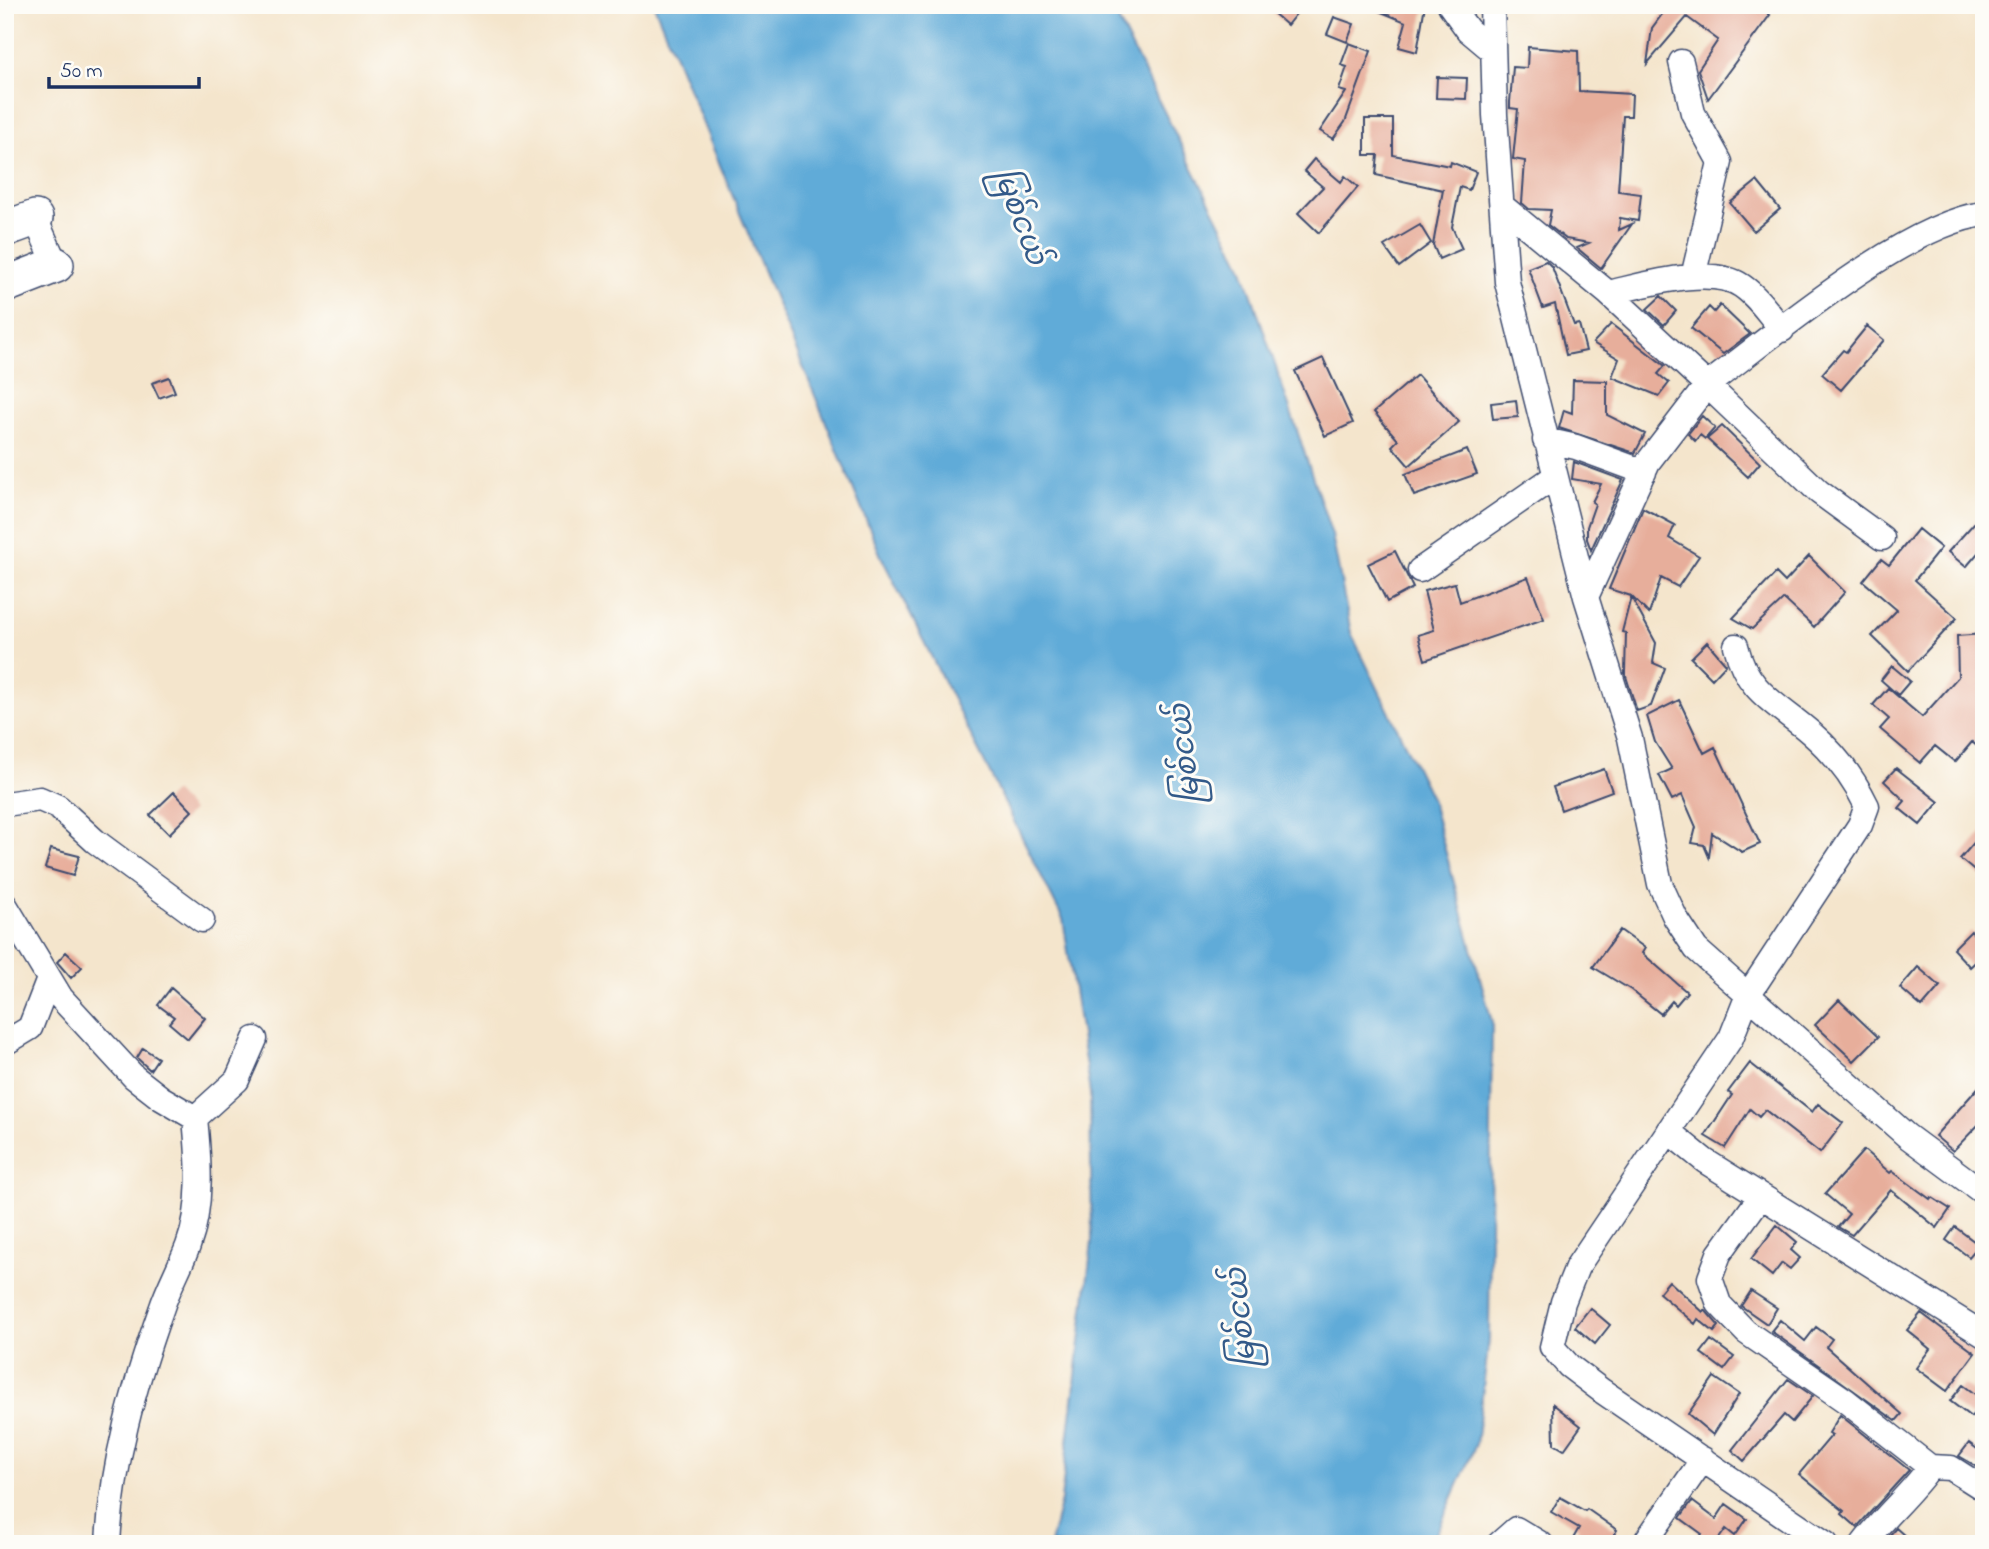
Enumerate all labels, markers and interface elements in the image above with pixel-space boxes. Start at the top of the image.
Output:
scale bar [49,46,200,90]
text: 50 m [60,57,103,87]
water label: မြစ်ငယ် [979,161,1059,274]
water label: မြစ်ငယ် [1158,699,1214,807]
water label: မြစ်ငယ် [1214,1263,1270,1371]

